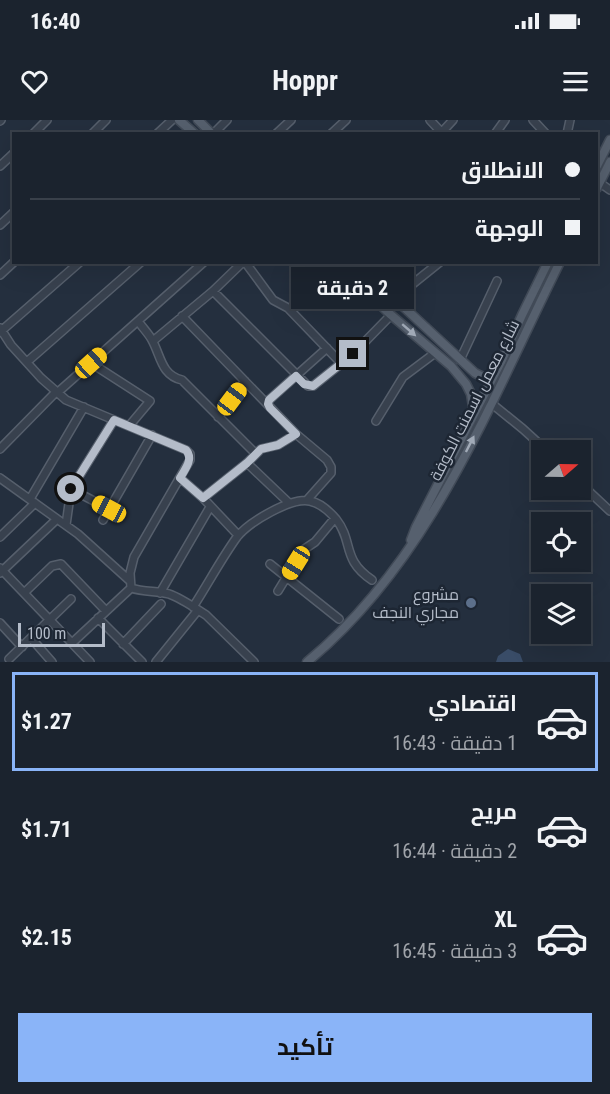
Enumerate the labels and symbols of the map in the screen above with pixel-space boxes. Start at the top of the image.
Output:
callout: 2 دقيقة [292,267,415,309]
street label: شارع معمل اسمنت الكوفة [426,317,525,485]
one-way arrow [401,323,416,336]
route end [339,340,366,367]
car [72,344,110,382]
car [214,379,250,419]
one-way arrow [465,436,475,453]
north arrow [531,440,591,500]
route start [57,475,84,502]
car [89,493,129,525]
car [279,543,313,583]
place label: مشروع مجاري النجف [372,585,459,626]
marker: مشروع مجاري النجف [464,596,478,610]
scale bar [18,620,105,648]

